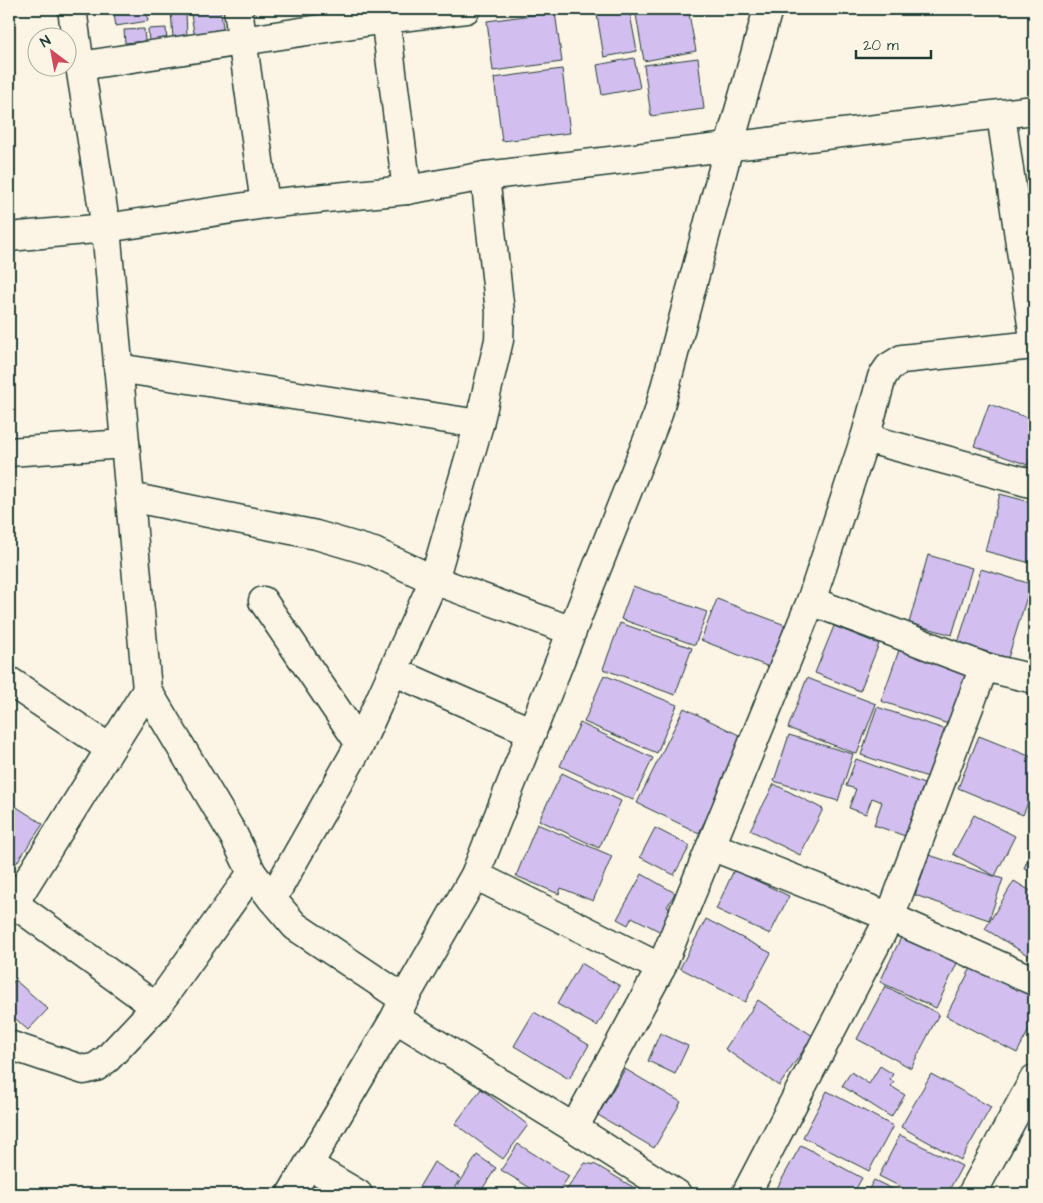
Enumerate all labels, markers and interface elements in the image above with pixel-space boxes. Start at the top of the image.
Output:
north arrow [28,28,78,78]
scale bar [856,28,930,60]
text: N [37,31,55,53]
text: 20 m [863,35,899,56]

